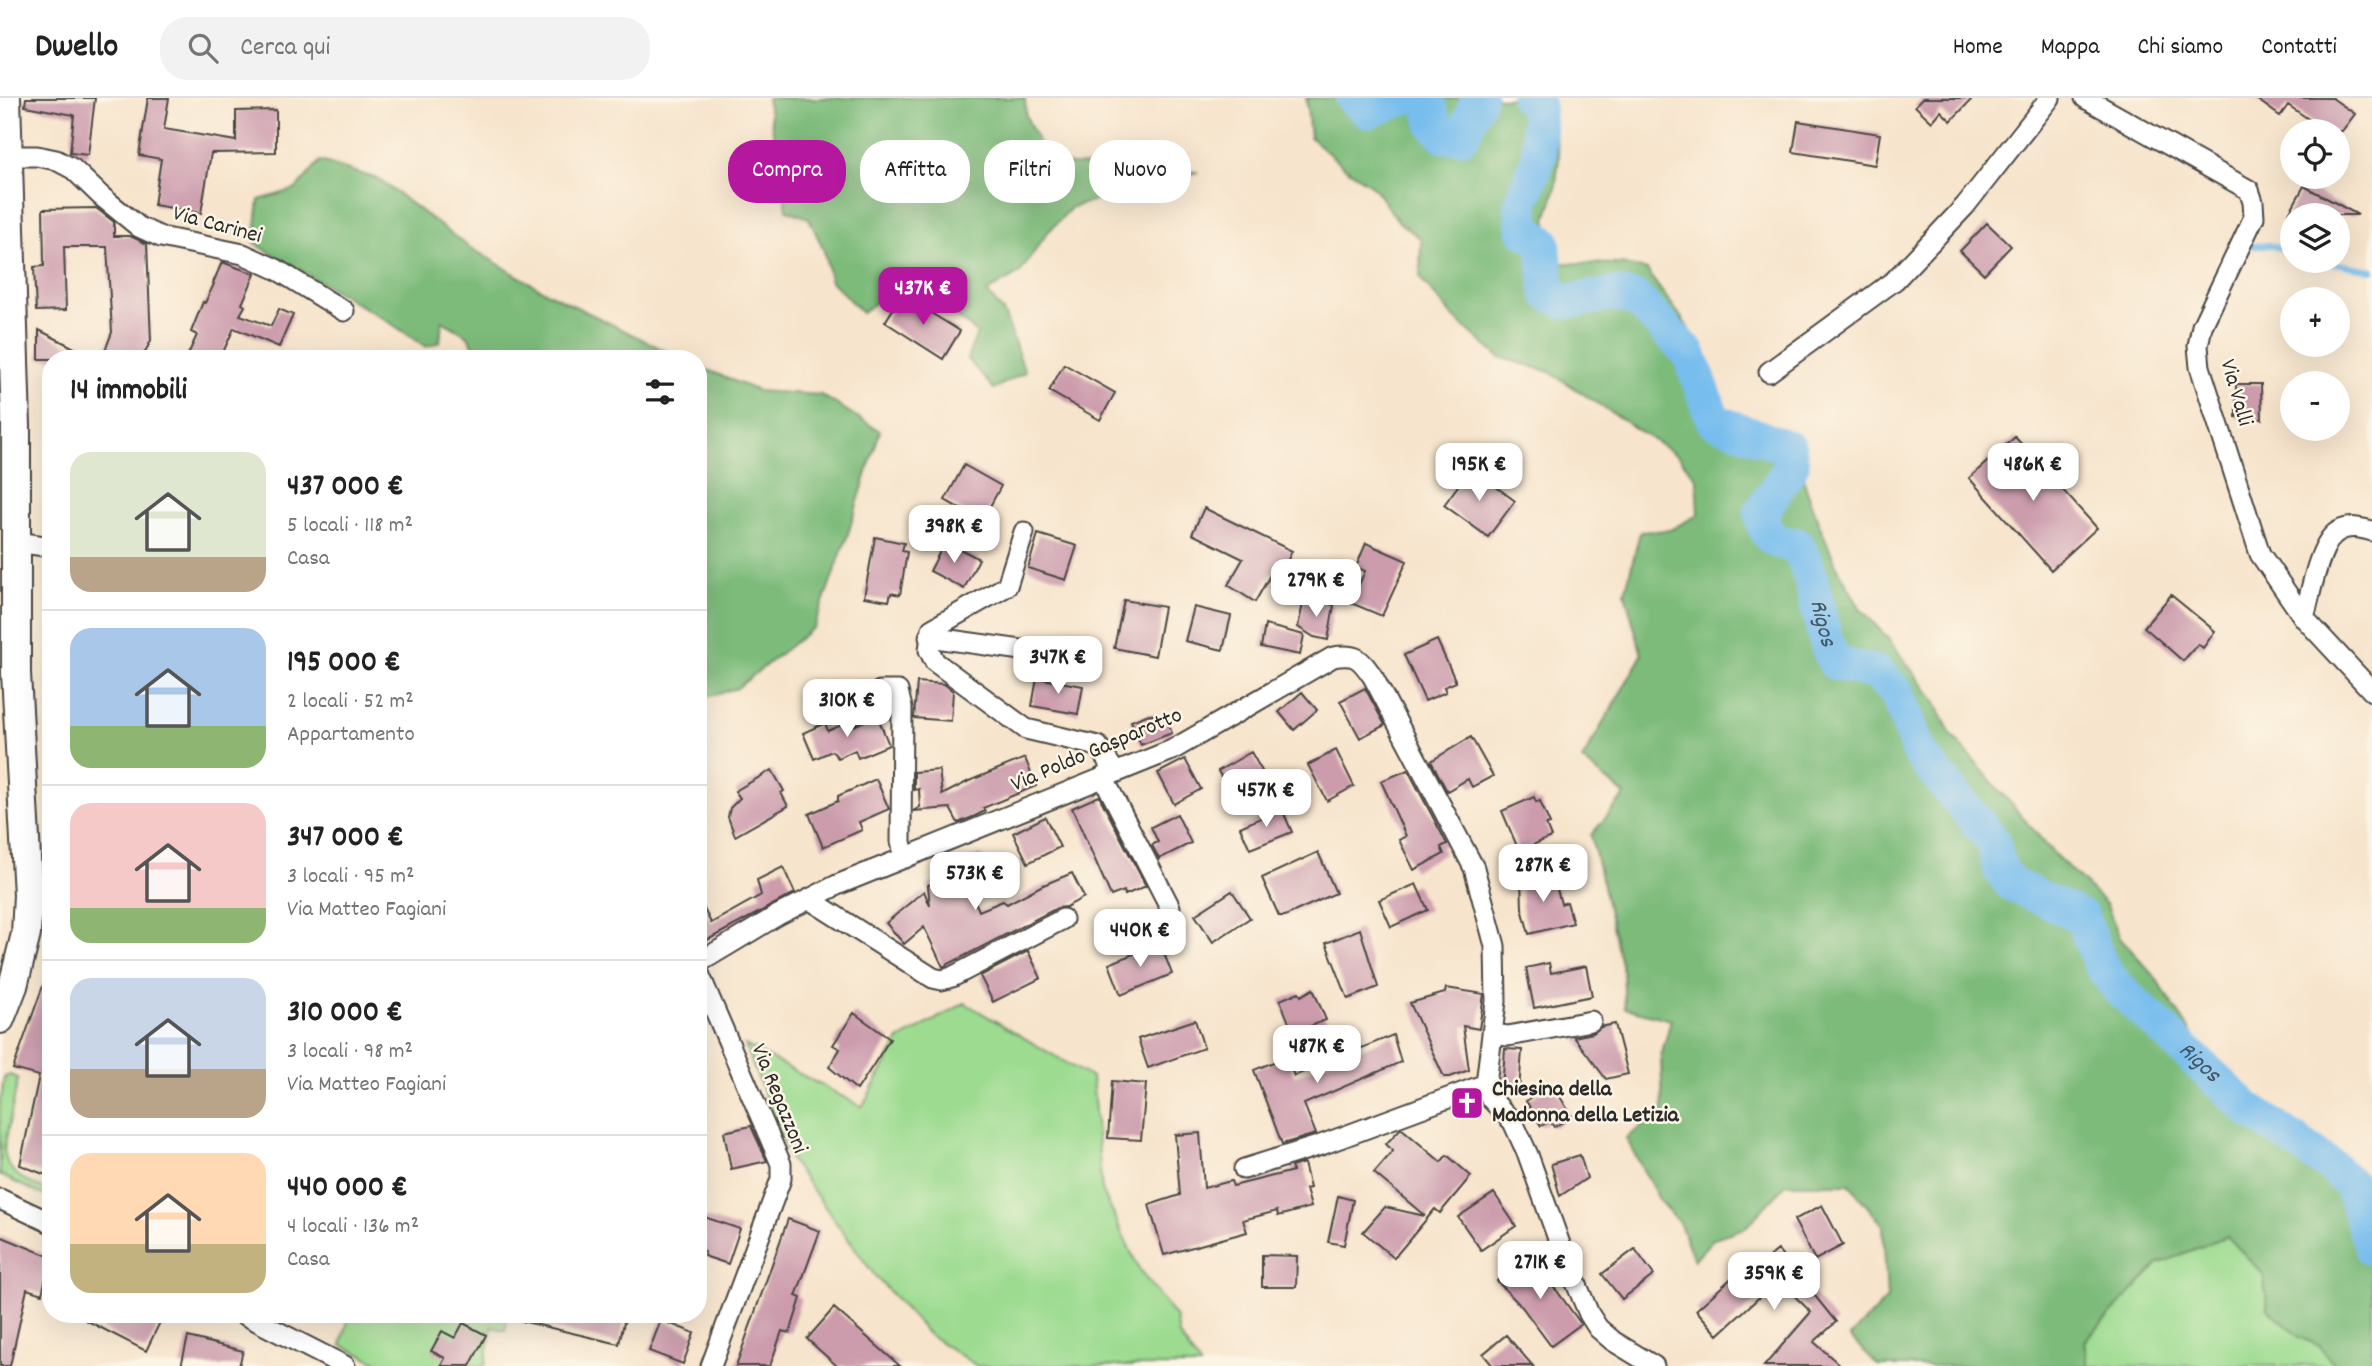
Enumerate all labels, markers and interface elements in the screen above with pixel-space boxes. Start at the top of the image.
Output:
search box [160,17,650,80]
text: Dwello [35,25,118,72]
icon: search [184,29,222,67]
text: Cerca qui [240,30,330,67]
text: Home [1953,31,2003,65]
text: Mappa [2041,31,2100,65]
text: Chi siamo [2138,31,2223,65]
text: Contatti [2261,31,2337,65]
map controls [2280,119,2350,441]
button: locate [2280,119,2350,189]
chip: Compra [728,140,846,203]
chip: Affitta [860,140,970,203]
chip: Filtri [984,140,1075,203]
chip: Nuovo [1089,140,1191,203]
street label: Via Carinei [169,198,265,254]
button: layers [2280,203,2350,273]
pin: 437K € [866,268,980,327]
text: 437K € [894,273,952,306]
button: + [2280,287,2350,357]
street label: Via Valli [2210,356,2260,430]
text: 14 immobili [70,371,187,414]
button: − [2280,371,2350,441]
icon: filters [641,373,679,411]
pin: 195K € [1422,444,1536,503]
pin: 486K € [1976,444,2090,503]
text: 195K € [1452,449,1506,482]
text: 486K € [2004,449,2062,482]
text: 437 000 € [287,467,404,510]
icon: home [126,480,210,564]
pin: 398K € [897,505,1011,565]
text: 5 locali · 118 m² [287,510,413,543]
text: 398K € [925,511,983,544]
text: Casa [287,543,330,576]
pin: 279K € [1259,560,1373,619]
text: 279K € [1287,565,1345,598]
water label: Rigos [1799,597,1844,652]
pin: 347K € [1001,636,1115,696]
text: 347K € [1029,642,1087,675]
text: 195 000 € [287,643,401,686]
icon: home [126,656,210,740]
pin: 310K € [790,680,904,739]
text: 310K € [819,685,875,718]
text: 2 locali · 52 m² [287,686,414,719]
street label: Via Poldo Gasparotto [1006,700,1188,802]
text: Appartamento [287,719,415,752]
pin: 457K € [1209,770,1323,829]
text: 457K € [1237,775,1295,808]
text: 347 000 € [287,818,404,861]
icon: home [126,831,210,915]
pin: 287K € [1486,844,1600,904]
text: 287K € [1515,850,1571,883]
pin: 573K € [918,852,1032,912]
text: 573K € [946,858,1004,891]
text: 3 locali · 95 m² [287,861,414,894]
text: Via Matteo Fagiani [287,894,446,927]
pin: 440K € [1083,910,1197,969]
text: 440K € [1110,915,1170,948]
text: 310 000 € [287,993,403,1036]
icon: home [126,1006,210,1090]
pin: 487K € [1260,1026,1374,1085]
text: 487K € [1289,1031,1345,1064]
water label: Rigos [2170,1035,2228,1092]
text: 3 locali · 98 m² [287,1036,413,1069]
street label: Via Regazzoni [741,1039,815,1159]
text: Via Matteo Fagiani [287,1069,446,1102]
place label: Chiesina della Madonna della Letizia [1492,1074,1680,1133]
church icon: Chiesina della Madonna della Letizia [1448,1084,1486,1122]
text: 440 000 € [287,1168,408,1211]
icon: home [126,1181,210,1265]
text: 4 locali · 136 m² [287,1211,419,1244]
pin: 271K € [1483,1242,1597,1301]
text: Casa [287,1244,330,1277]
text: 271K € [1514,1247,1566,1280]
pin: 359K € [1717,1252,1831,1312]
text: 359K € [1744,1258,1804,1291]

